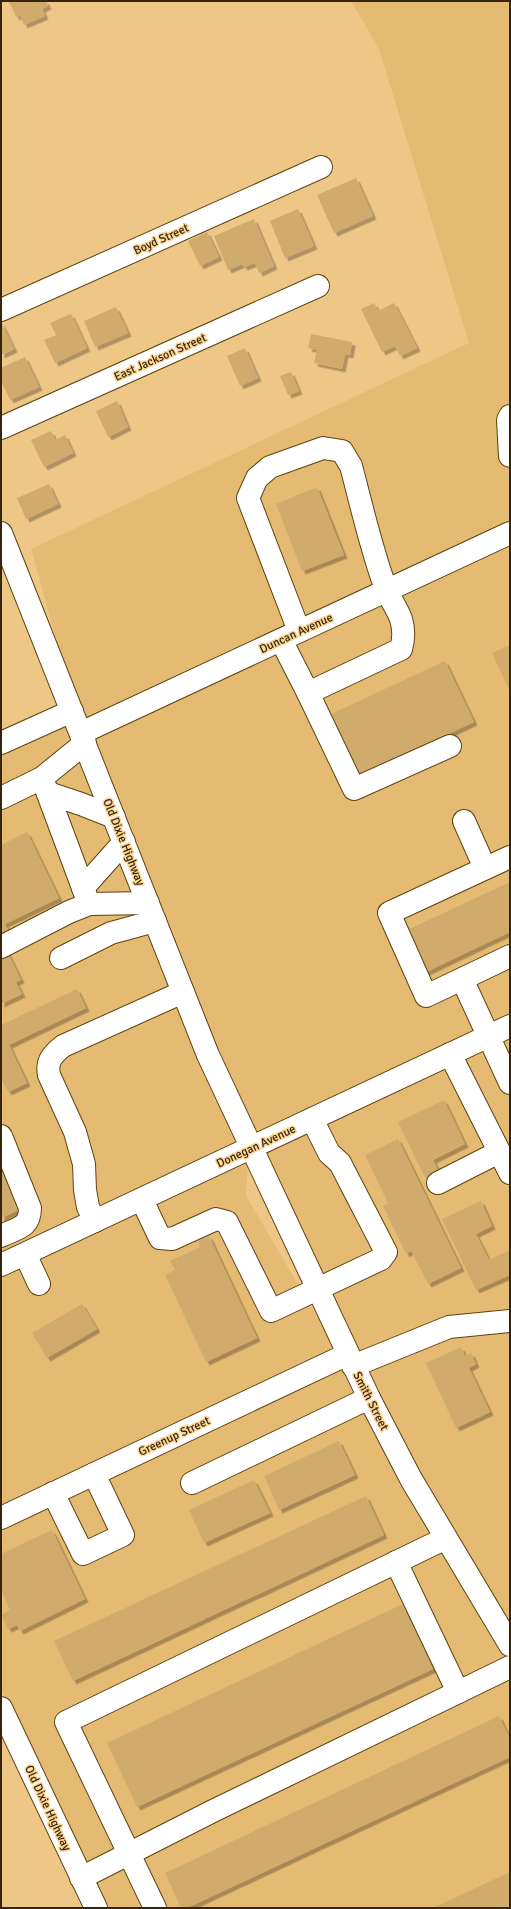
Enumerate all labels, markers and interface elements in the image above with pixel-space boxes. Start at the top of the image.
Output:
street label: Boyd Street [131,221,191,258]
street label: East Jackson Street [112,330,209,385]
street label: Duncan Avenue [257,610,335,657]
street label: Old Dixie Highway [99,796,148,888]
street label: Donegan Avenue [214,1122,298,1171]
street label: Smith Street [349,1369,392,1433]
street label: Greenup Street [136,1413,212,1460]
street label: Old Dixie Highway [21,1763,74,1854]

